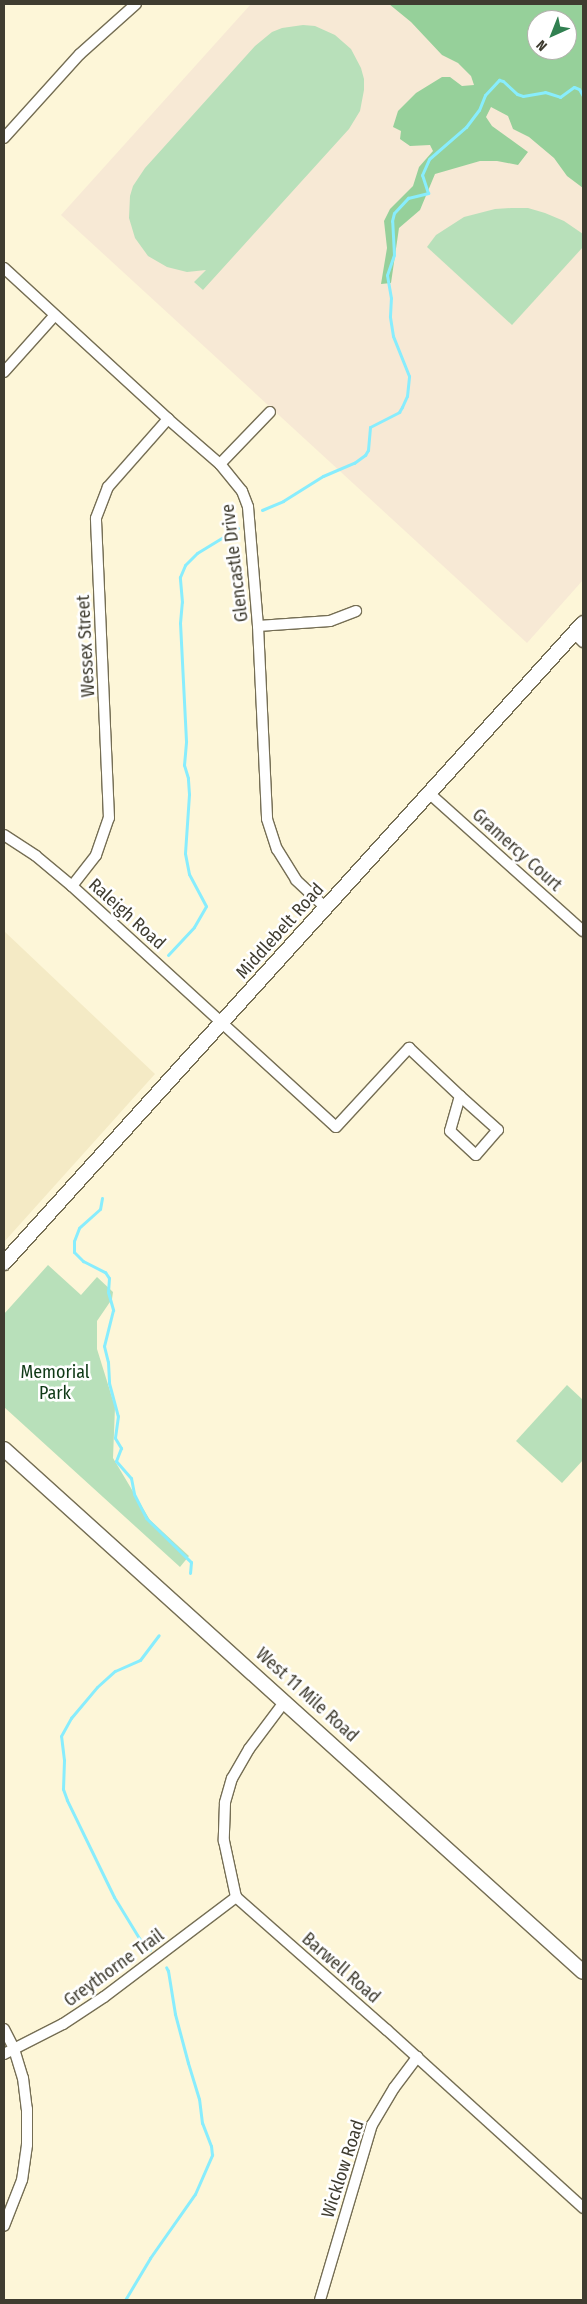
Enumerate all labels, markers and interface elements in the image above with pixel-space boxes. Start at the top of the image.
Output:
north arrow [527,10,577,60]
text: N [533,36,551,54]
street label: Glencastle Drive [217,503,253,623]
street label: Wessex Street [73,594,99,698]
street label: Gramercy Court [468,804,566,896]
street label: Raleigh Road [84,874,170,954]
street label: Middlebelt Road [232,879,328,983]
park label: Memorial Park [20,1362,90,1405]
street label: West 11 Mile Road [251,1643,363,1747]
street label: Greythorne Trail [60,1924,168,2012]
street label: Barwell Road [297,1928,385,2008]
street label: Wicklow Road [317,2117,369,2221]

